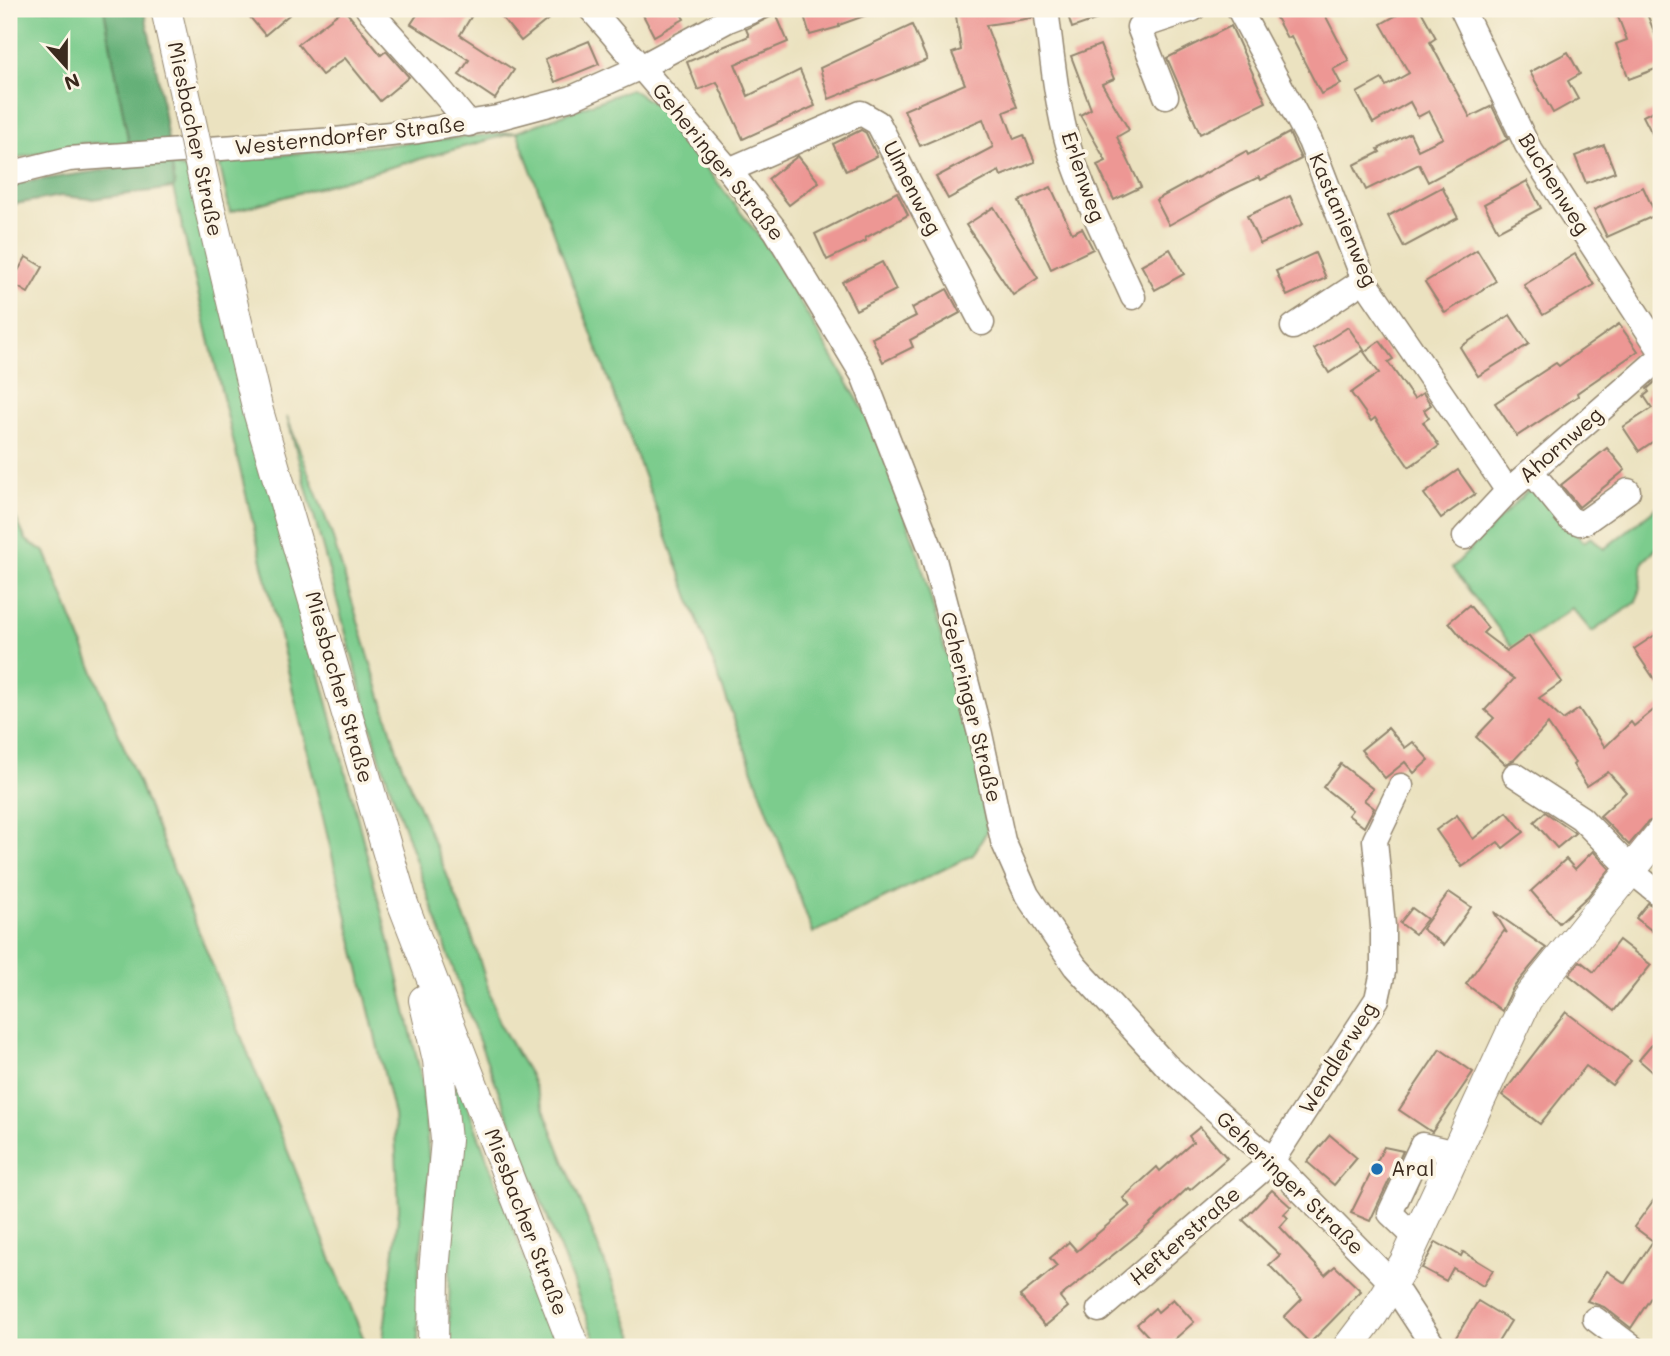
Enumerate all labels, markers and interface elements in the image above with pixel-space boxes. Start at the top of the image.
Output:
north arrow [32,32,102,102]
street label: Miesbacher Straße [163,39,230,238]
text: N [61,68,83,97]
street label: Geheringer Straße [647,77,791,245]
street label: Westerndorfer Straße [233,109,467,160]
street label: Buchenweg [1513,127,1597,239]
street label: Erlenweg [1056,128,1112,225]
street label: Ulmenweg [878,136,949,239]
street label: Kastanienweg [1304,149,1385,290]
street label: Ahornweg [1512,400,1608,488]
street label: Miesbacher Straße [300,588,381,786]
street label: Geheringer Straße [936,609,1009,805]
street label: Wendlerweg [1292,996,1382,1118]
street label: Geheringer Straße [1211,1104,1371,1260]
street label: Miesbacher Straße [479,1124,576,1319]
place label: Aral [1391,1154,1434,1181]
marker: Aral [1369,1161,1385,1177]
street label: Hefterstraße [1123,1179,1245,1290]

